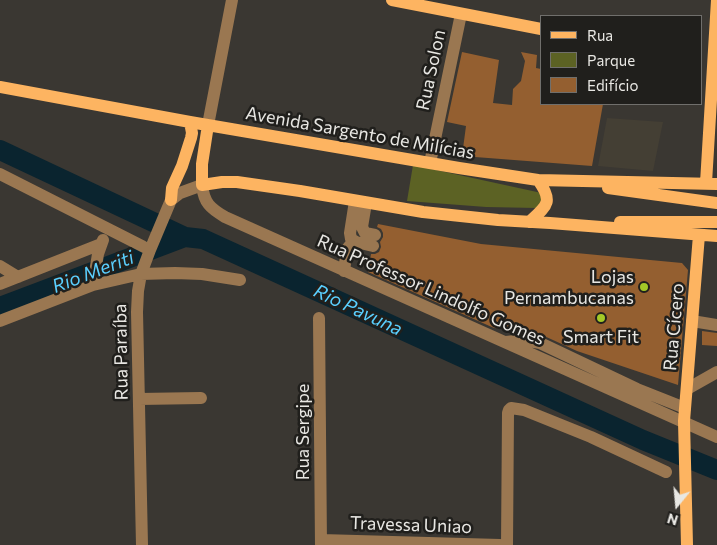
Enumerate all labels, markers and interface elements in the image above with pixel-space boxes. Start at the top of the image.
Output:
legend [540,15,702,105]
text: Rua [587,26,613,44]
street label: Rua Solon [412,28,450,112]
text: Parque [587,51,635,69]
text: Edifício [587,76,638,94]
street label: Avenida Sargento de Milícias [244,102,476,164]
street label: Rua Professor Lindolfo Gomes [314,230,548,350]
water label: Rio Meriti [49,246,137,298]
place label: Lojas Pernambucanas [504,266,634,308]
water label: Rio Pavuna [310,280,406,340]
marker: Lojas Pernambucanas [638,281,650,293]
street label: Rua Cícero [659,282,689,372]
street label: Rua Paraíba [109,303,133,401]
marker: Smart Fit [595,312,607,324]
place label: Smart Fit [563,326,639,348]
street label: Rua Sergipe [292,384,314,480]
north arrow [652,480,702,530]
text: N [665,510,680,529]
street label: Travessa Uniao [350,512,472,538]

